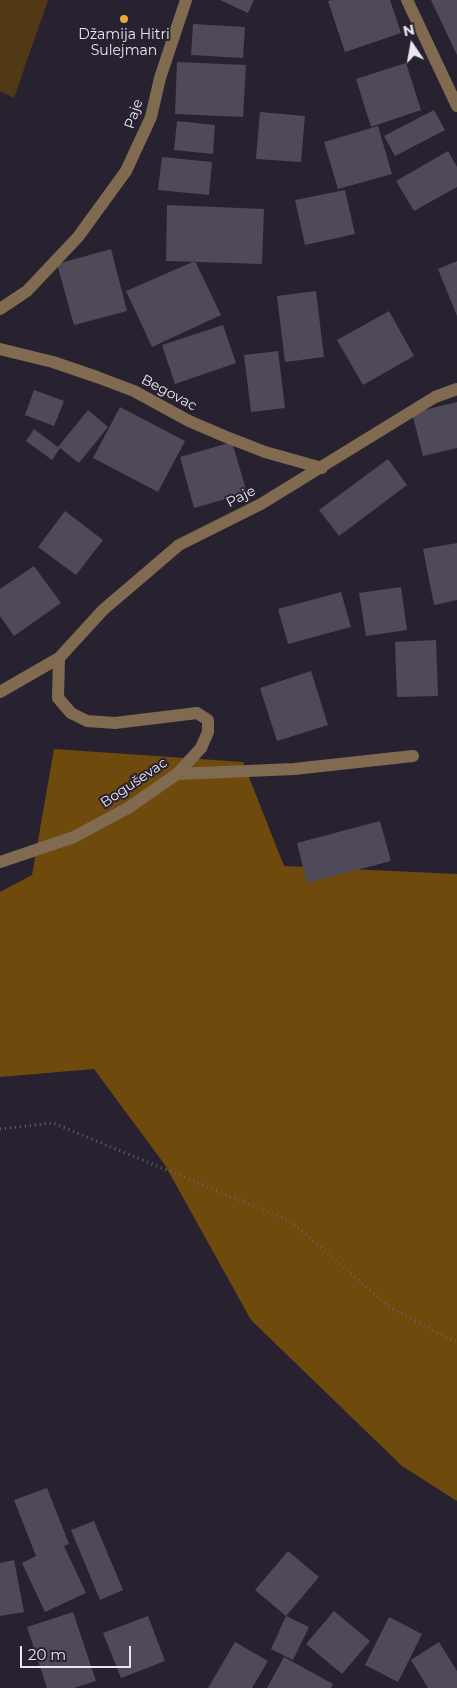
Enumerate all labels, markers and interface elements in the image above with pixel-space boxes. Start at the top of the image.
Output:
marker: Džamija Hitri Sulejman [118,13,130,25]
north arrow [387,20,437,70]
text: N [401,20,416,40]
place label: Džamija Hitri Sulejman [78,27,170,59]
street label: Paje [121,97,147,131]
street label: Begovac [138,371,200,415]
street label: Paje [224,483,258,511]
street label: Boguševac [97,755,171,811]
scale bar [22,1636,134,1668]
text: 20 m [28,1645,66,1664]

